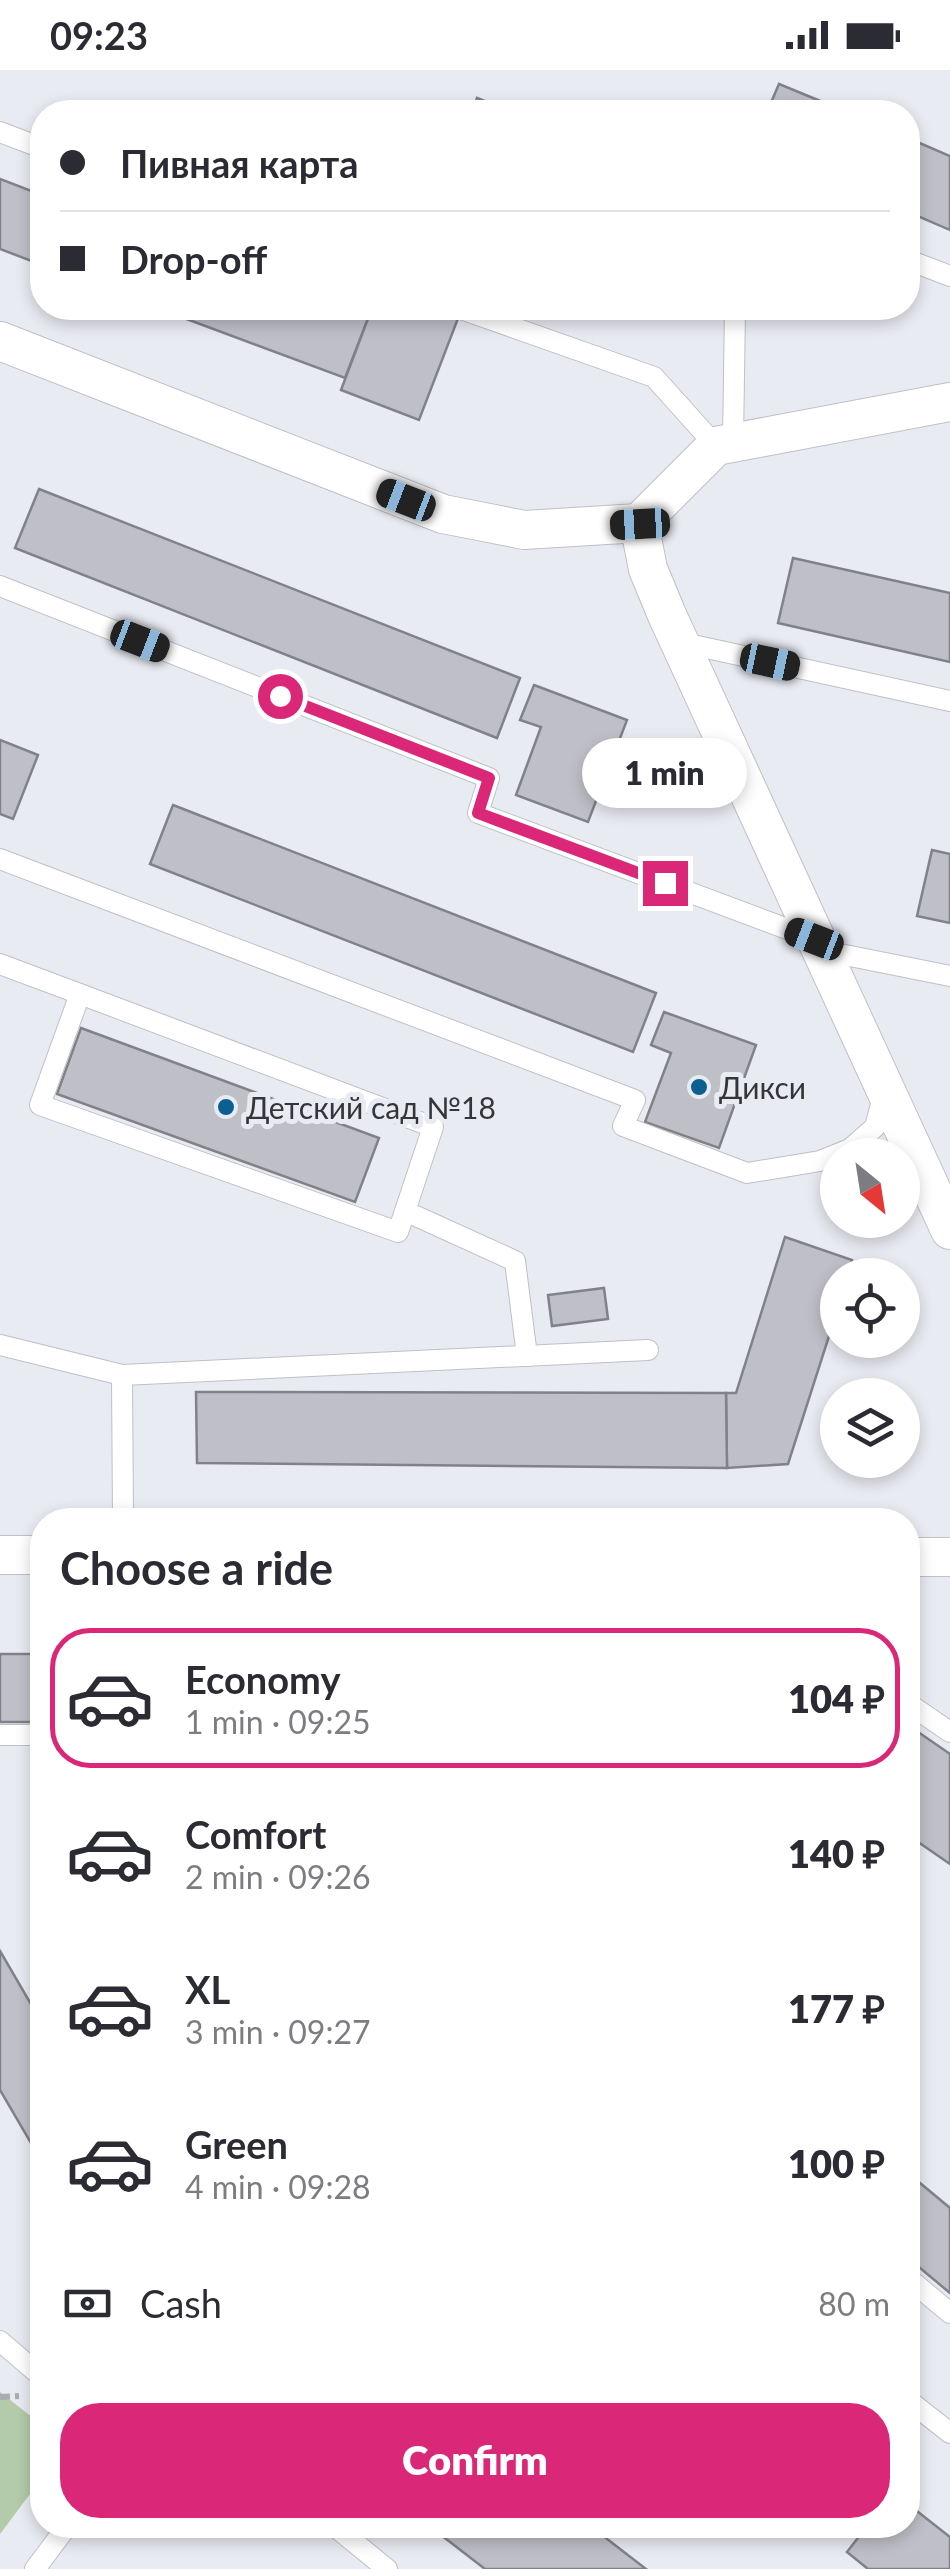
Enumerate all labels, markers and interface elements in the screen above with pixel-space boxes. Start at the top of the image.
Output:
text: 09:23 [50,12,148,58]
text: Пивная карта [120,140,359,186]
text: Drop-off [120,236,267,282]
car [373,475,439,525]
car [609,507,671,541]
car [107,616,173,666]
car [738,641,802,683]
route start [258,674,303,719]
callout: 1 min [582,738,748,808]
text: 1 min [625,753,704,792]
route end [643,861,688,906]
car [781,914,847,964]
place label: Дикси [719,1069,806,1105]
marker: Дикси [688,1076,710,1098]
place label: Детский сад №18 [246,1089,496,1125]
marker: Детский сад №18 [215,1096,237,1118]
north arrow [820,1138,920,1238]
map controls [820,1138,920,1478]
button: locate [820,1258,920,1358]
button: layers [820,1378,920,1478]
text: Choose a ride [60,1541,333,1595]
icon: car [65,1653,155,1743]
text: Economy [185,1656,340,1702]
text: 104 ₽ [788,1675,885,1721]
text: 1 min · 09:25 [185,1702,371,1741]
icon: car [65,1808,155,1898]
text: Comfort [185,1811,326,1857]
text: 140 ₽ [788,1830,885,1876]
text: 2 min · 09:26 [185,1857,371,1896]
icon: car [65,1963,155,2053]
text: XL [185,1966,230,2012]
text: 177 ₽ [788,1985,885,2031]
text: 3 min · 09:27 [185,2012,371,2051]
icon: car [65,2118,155,2208]
text: Green [185,2121,288,2167]
text: 100 ₽ [788,2140,885,2186]
text: 4 min · 09:28 [185,2167,371,2206]
icon: cash [60,2276,115,2331]
text: Cash [140,2280,222,2326]
text: 80 m [818,2284,890,2323]
button: Confirm [60,2403,890,2518]

